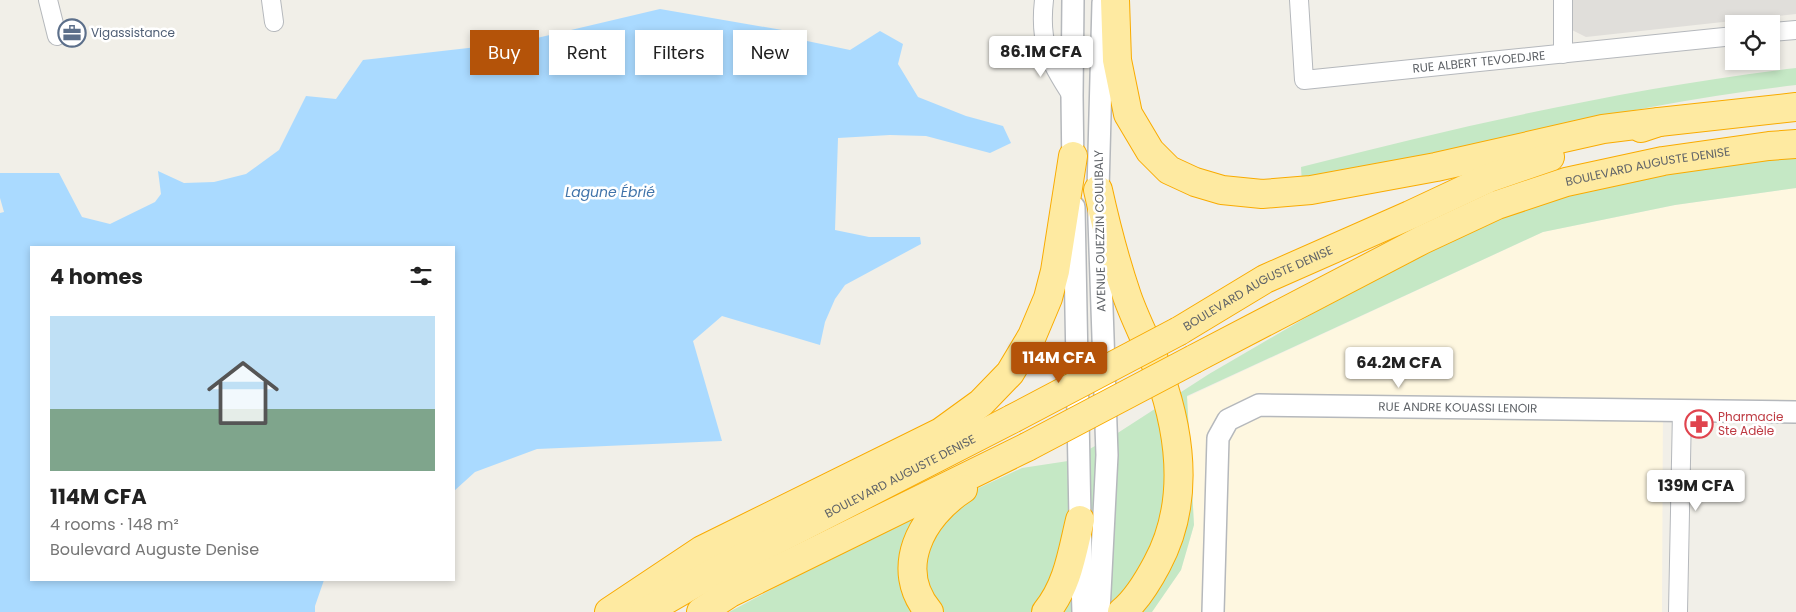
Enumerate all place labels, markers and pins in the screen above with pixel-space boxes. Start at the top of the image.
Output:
office icon: Vigassistance [57,18,87,48]
place label: Vigassistance [91,24,175,41]
pin: 86.1M CFA [984,36,1098,78]
pin: 114M CFA [1007,342,1111,384]
pin: 64.2M CFA [1342,346,1456,389]
place label: Pharmacie Ste Adèle [1718,408,1783,439]
pharmacy icon: Pharmacie Ste Adèle [1684,409,1714,439]
pin: 139M CFA [1644,470,1748,512]

